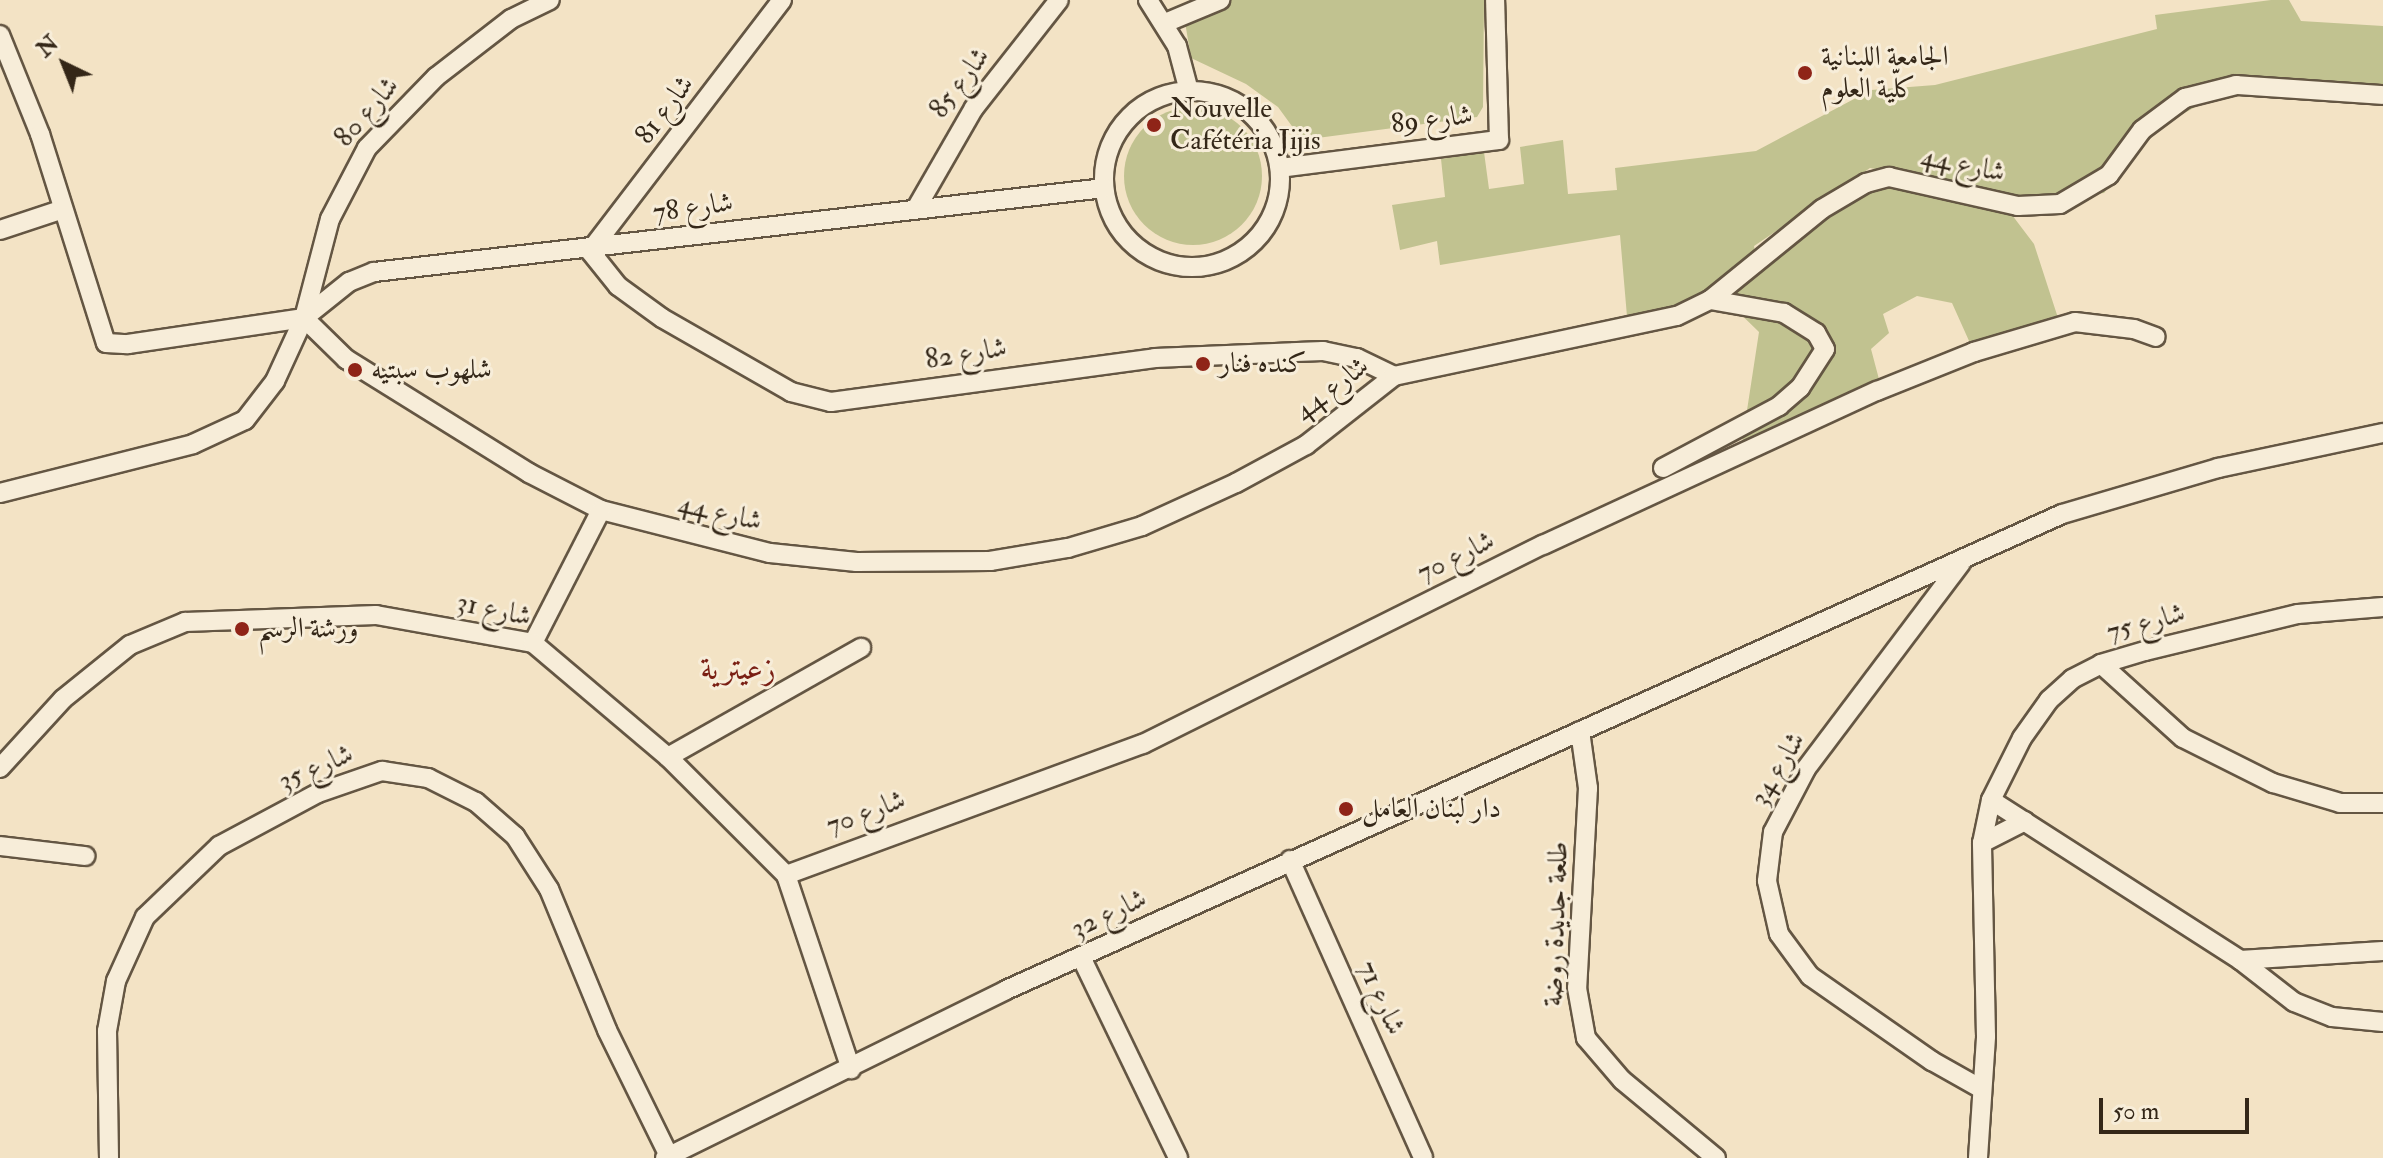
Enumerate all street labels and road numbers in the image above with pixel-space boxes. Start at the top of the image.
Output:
street label: شارع 85 [923,41,997,125]
street label: شارع 81 [628,69,702,151]
street label: شارع 80 [327,70,407,154]
street label: شارع 89 [1389,98,1475,142]
street label: شارع 44 [1918,140,2008,190]
street label: شارع 78 [651,186,735,230]
street label: شارع 82 [923,331,1009,377]
street label: شارع 44 [1288,350,1376,428]
street label: شارع 44 [675,487,765,539]
street label: شارع 70 [1412,524,1500,590]
street label: شارع 31 [454,586,534,634]
street label: شارع 75 [2103,596,2189,650]
street label: شارع 34 [1743,726,1813,812]
street label: شارع 35 [274,737,358,799]
street label: شارع 70 [822,783,910,843]
street label: طلعة جديدة روضة [1536,841,1576,1007]
street label: شارع 32 [1066,882,1152,946]
street label: شارع 71 [1350,956,1412,1040]

